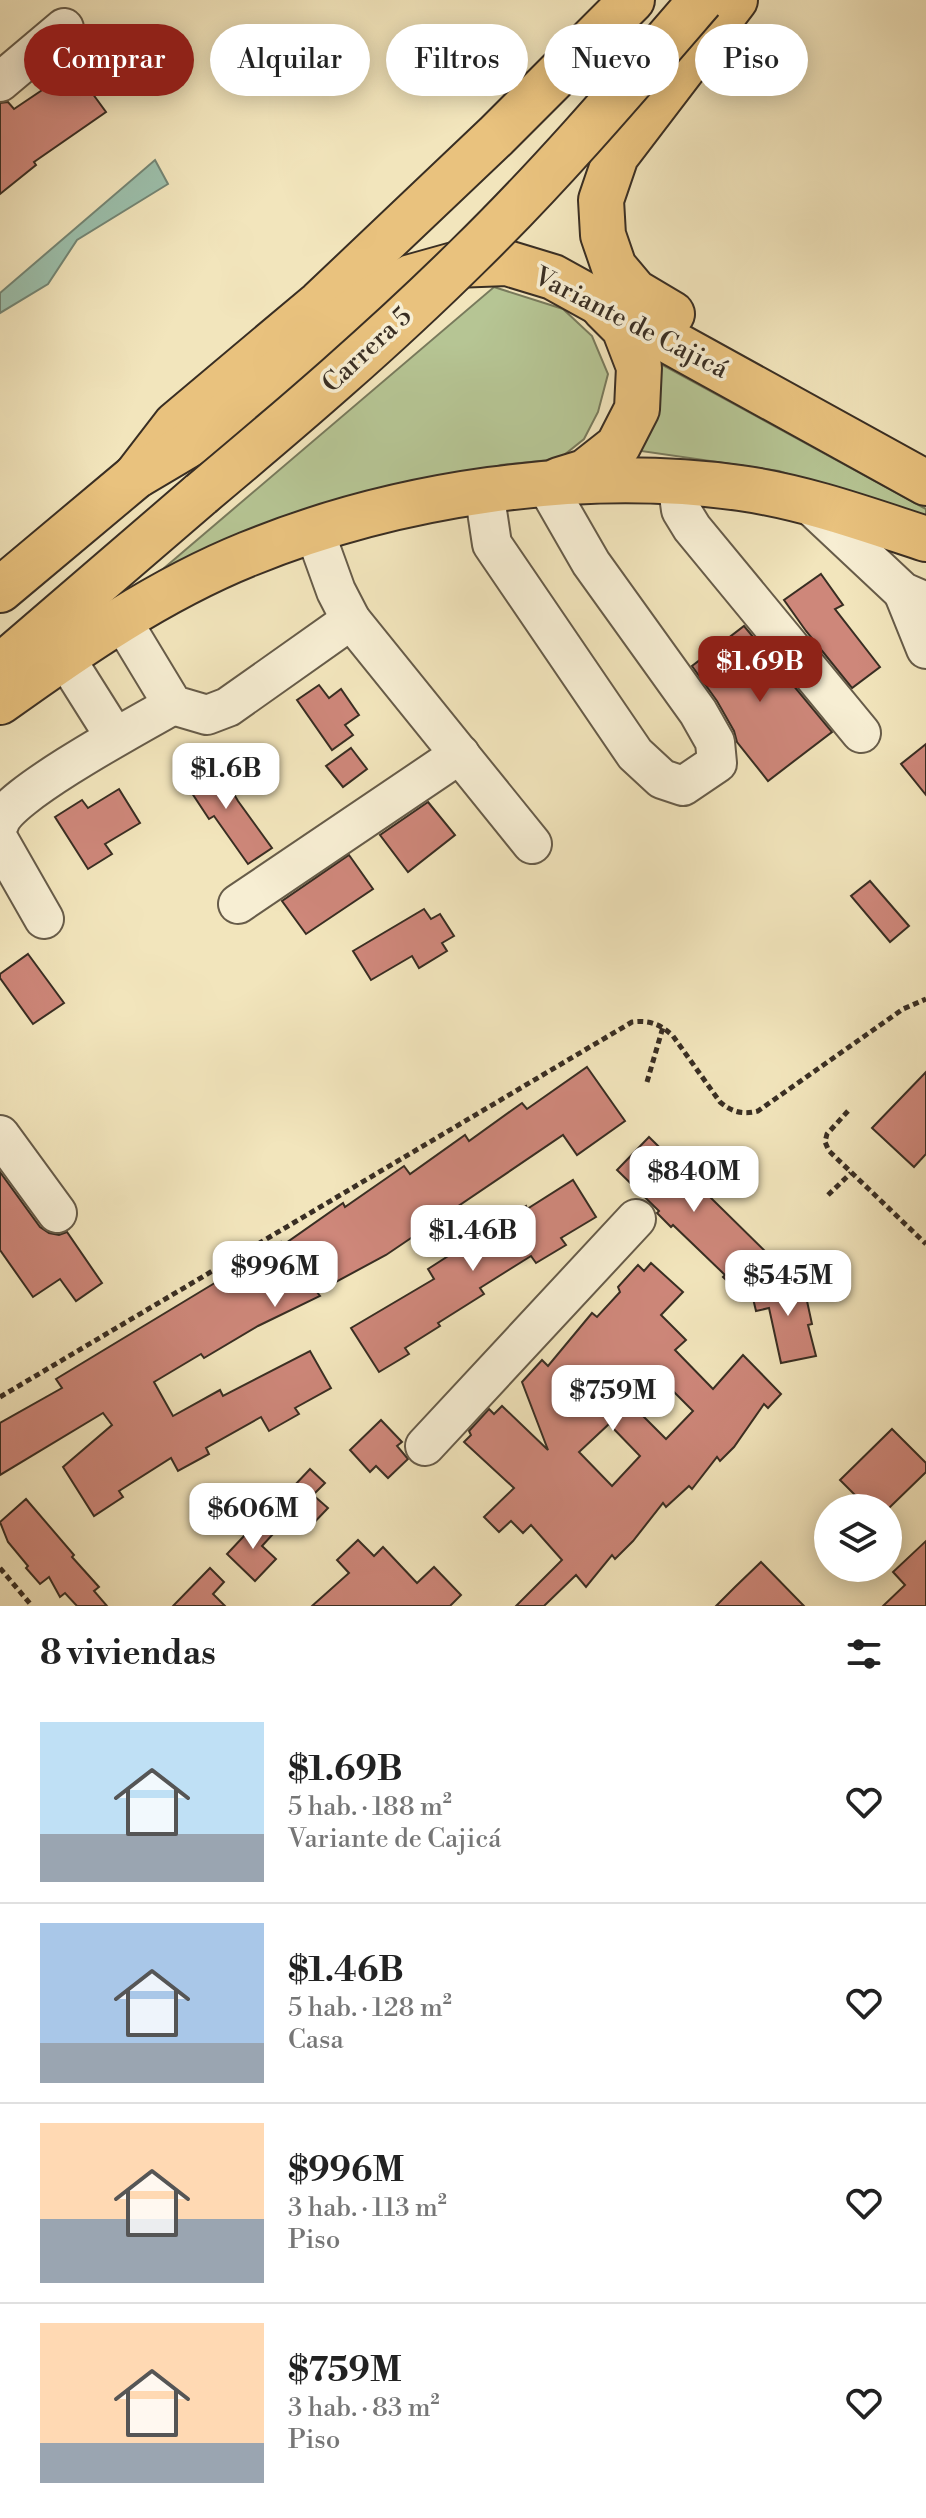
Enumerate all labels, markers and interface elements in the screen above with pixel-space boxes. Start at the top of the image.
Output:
chip: Comprar [24,24,194,96]
chip: Alquilar [210,24,370,96]
chip: Filtros [386,24,528,96]
chip: Nuevo [544,24,679,96]
chip: Piso [695,24,808,96]
street label: Variante de Cajicá [528,260,734,386]
street label: Carrera 5 [316,300,418,400]
pin: $1.69B [695,636,825,704]
text: $1.69B [716,646,804,678]
pin: $1.6B [170,743,282,811]
text: $1.6B [190,753,262,785]
pin: $840M [638,1146,750,1214]
text: $840M [648,1156,740,1188]
pin: $1.46B [408,1205,538,1273]
text: $1.46B [429,1215,517,1247]
pin: $996M [219,1241,331,1309]
pin: $545M [732,1250,844,1318]
text: $996M [231,1251,319,1283]
text: $545M [743,1260,833,1292]
pin: $759M [557,1365,669,1433]
text: $759M [570,1375,656,1407]
pin: $606M [197,1483,309,1551]
text: $606M [207,1493,299,1525]
map controls [814,1494,902,1582]
button: layers [814,1494,902,1582]
icon: filters [842,1632,886,1676]
text: 8 viviendas [40,1633,216,1675]
text: $1.69B [288,1749,402,1791]
icon: home [104,1754,200,1850]
icon: heart [842,1780,886,1824]
text: 5 hab. · 188 m² [288,1791,452,1823]
text: Variante de Cajicá [288,1823,502,1855]
text: $1.46B [288,1950,404,1992]
icon: home [104,1955,200,2051]
icon: heart [842,1981,886,2025]
text: 5 hab. · 128 m² [288,1992,452,2024]
text: Casa [288,2024,344,2056]
text: $996M [288,2150,404,2192]
icon: home [104,2155,200,2251]
icon: heart [842,2181,886,2225]
text: 3 hab. · 113 m² [288,2192,447,2224]
text: Piso [288,2224,340,2256]
text: $759M [288,2350,401,2392]
icon: home [104,2355,200,2451]
icon: heart [842,2381,886,2425]
text: 3 hab. · 83 m² [288,2392,440,2424]
text: Piso [288,2424,340,2456]

